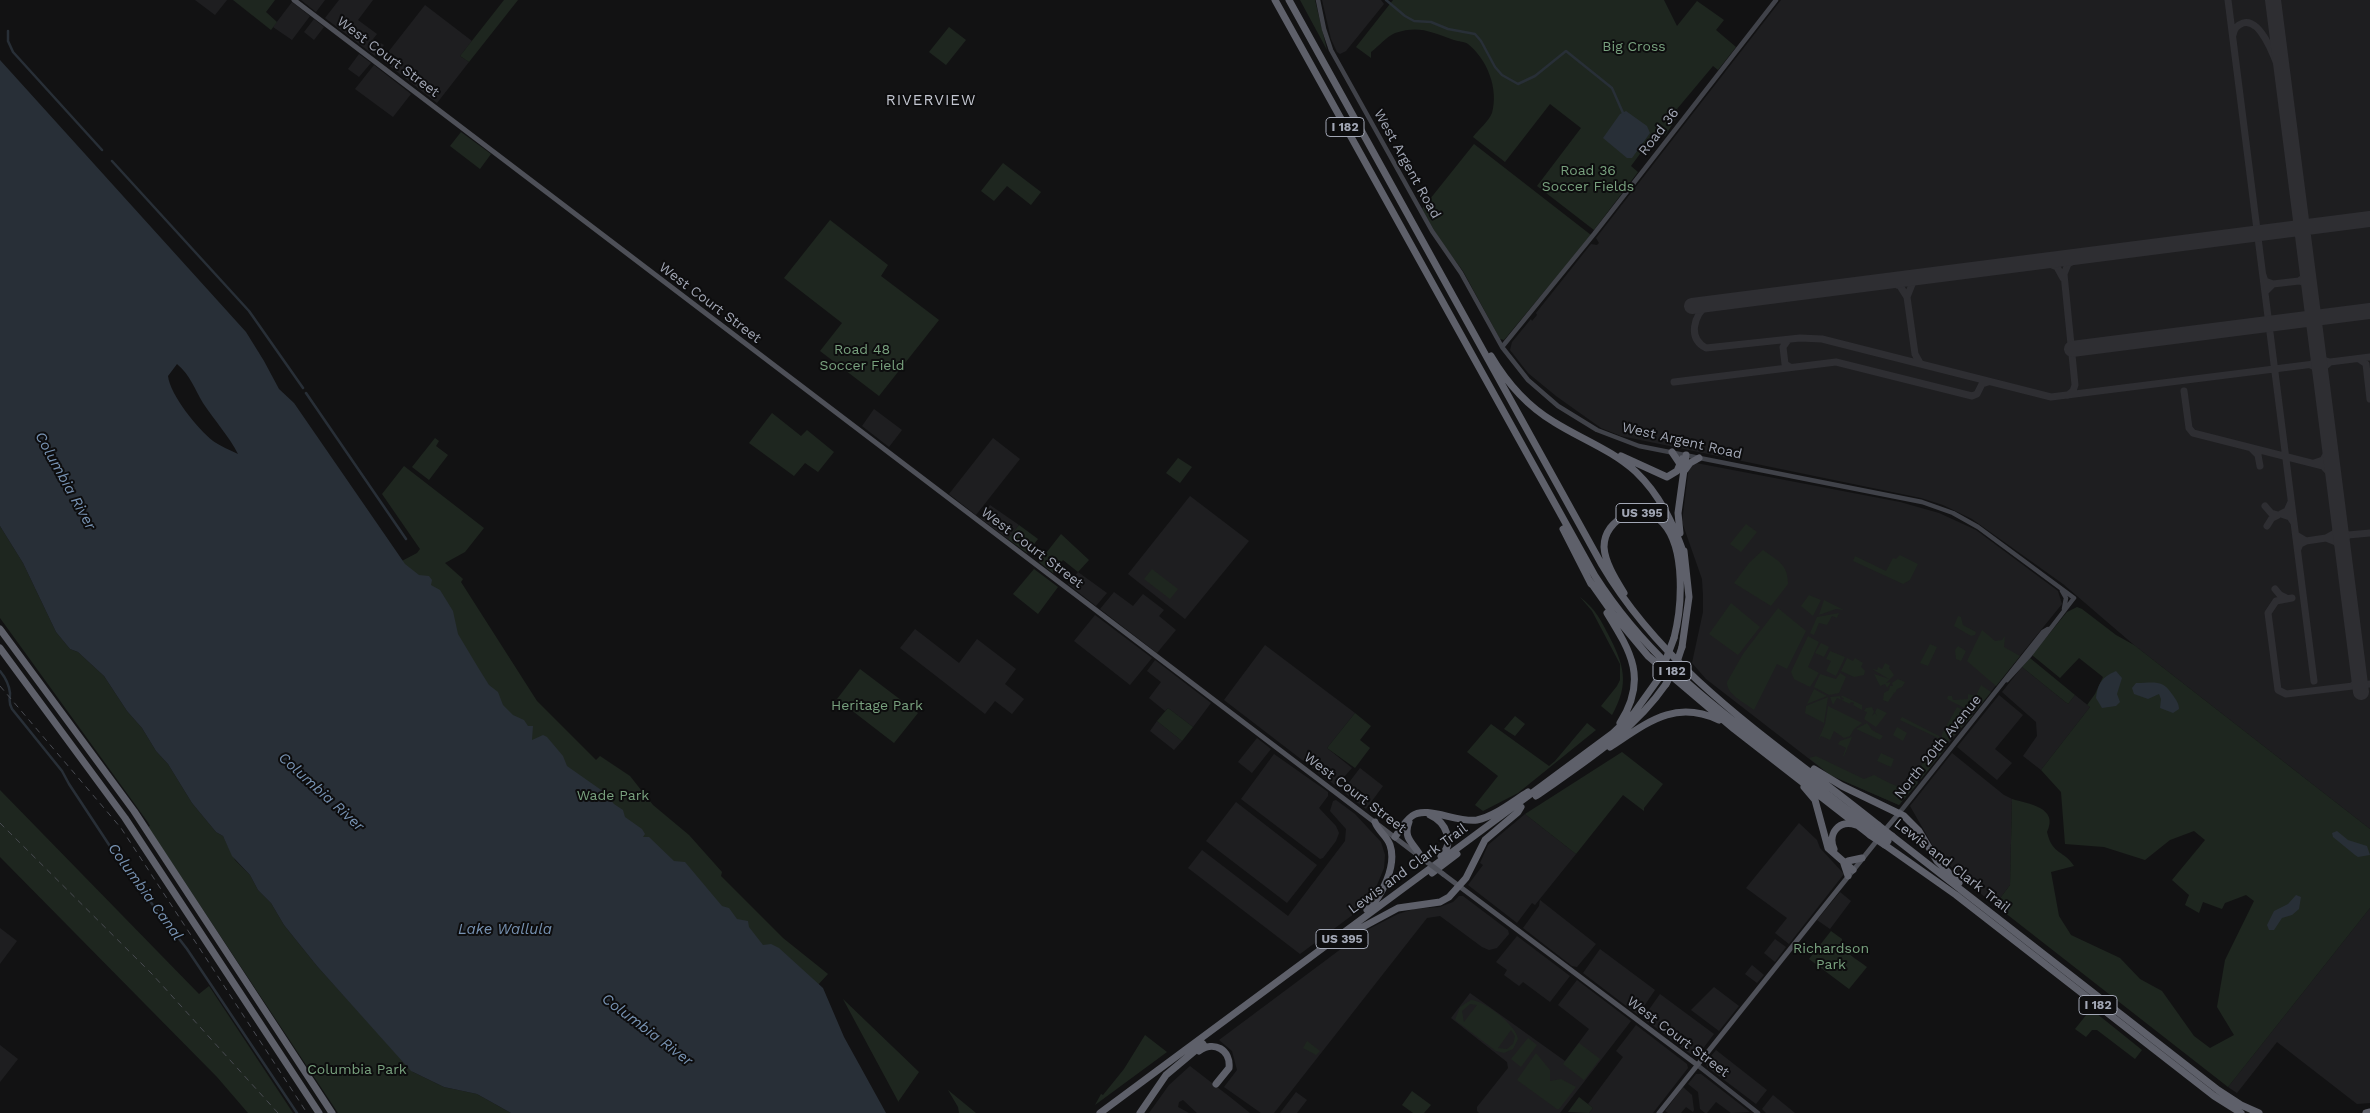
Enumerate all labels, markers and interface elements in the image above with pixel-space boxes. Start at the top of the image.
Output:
street label: West Court Street [334,13,442,101]
park label: Big Cross [1602,39,1666,55]
district label: RIVERVIEW [885,92,977,110]
street label: Road 36 [1635,105,1683,159]
street label: West Argent Road [1370,106,1444,222]
road number: I 182 [1326,118,1364,136]
park label: Road 36 Soccer Fields [1542,163,1634,196]
street label: West Court Street [656,259,764,347]
park label: Road 48 Soccer Field [819,342,905,374]
street label: West Argent Road [1620,419,1744,463]
water label: Columbia River [31,429,99,533]
road number: US 395 [1616,503,1668,522]
street label: West Court Street [978,504,1086,592]
road number: I 182 [1653,661,1691,680]
street label: North 20th Avenue [1891,692,1985,802]
park label: Heritage Park [831,698,923,714]
water label: Columbia River [274,749,368,835]
street label: West Court Street [1301,749,1409,837]
park label: Wade Park [577,788,649,804]
street label: Lewis and Clark Trail [1890,815,2014,917]
street label: Lewis and Clark Trail [1345,820,1471,918]
water label: Columbia Canal [104,840,186,944]
water label: Lake Wallula [458,921,552,939]
road number: US 395 [1316,930,1368,949]
park label: Richardson Park [1793,941,1869,974]
water label: Columbia River [598,990,696,1070]
street label: West Court Street [1624,993,1732,1081]
road number: I 182 [2079,996,2117,1014]
park label: Columbia Park [307,1062,407,1078]

